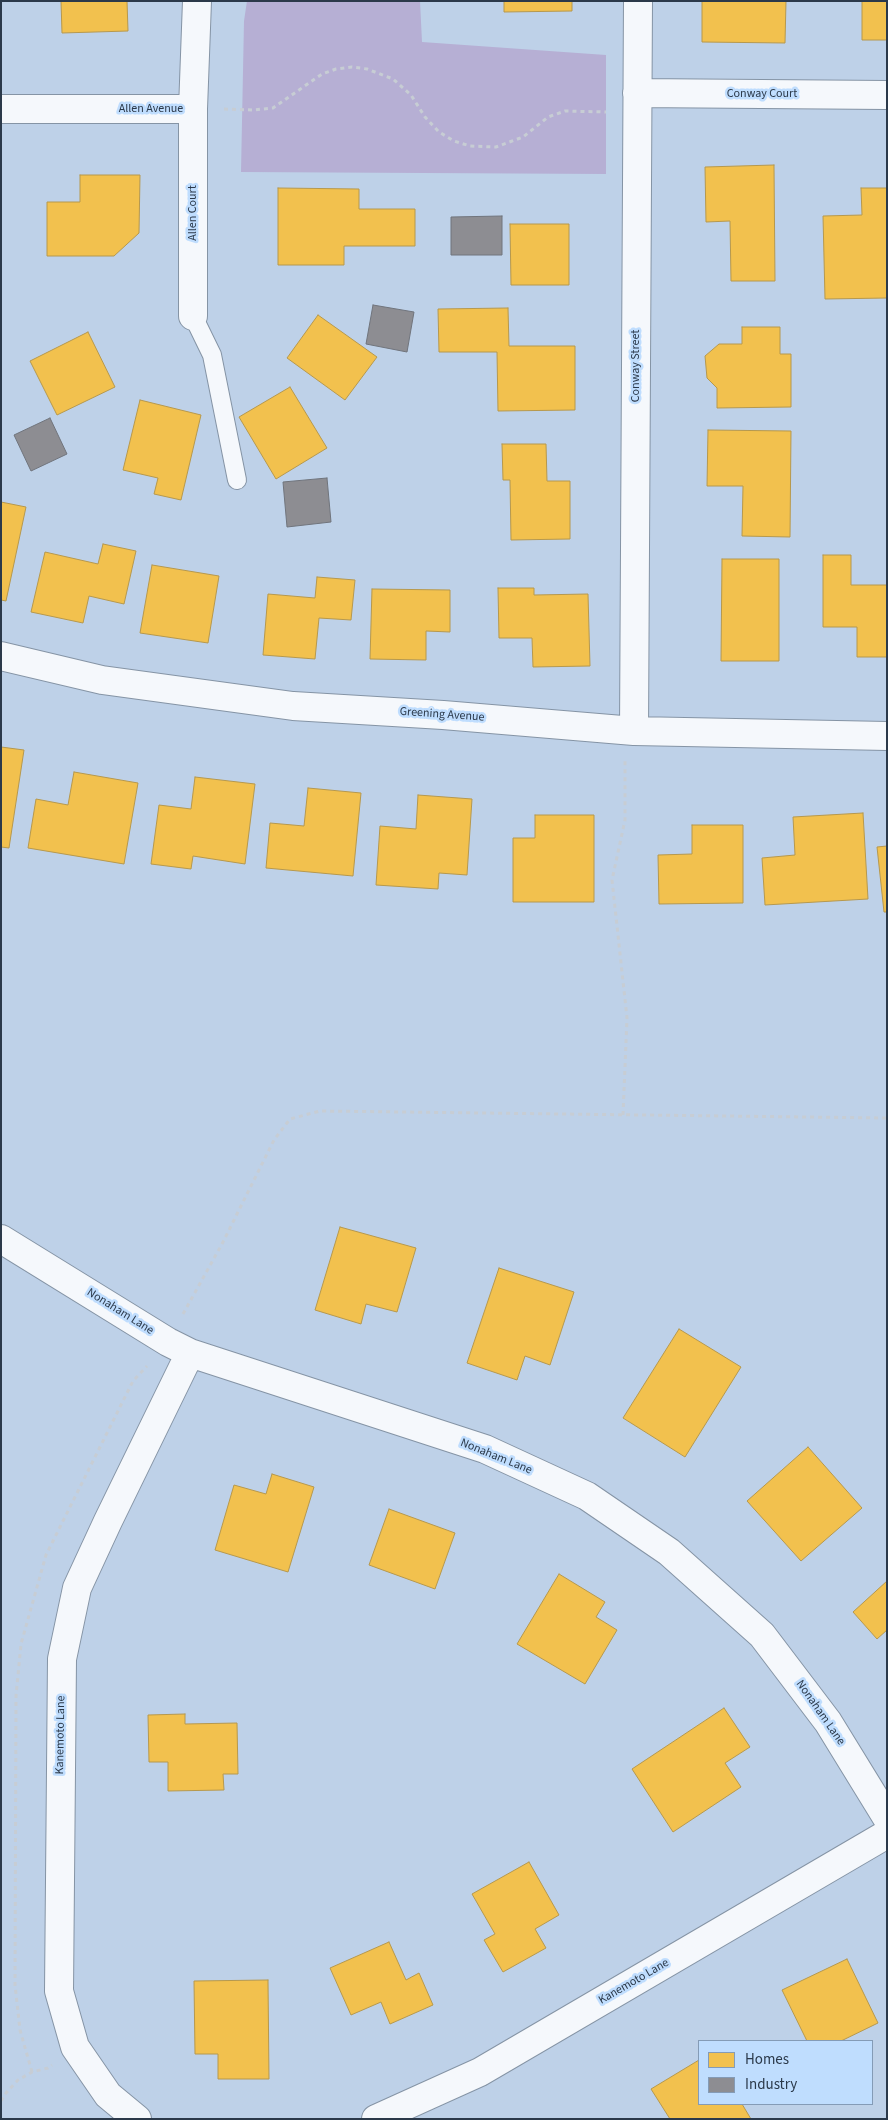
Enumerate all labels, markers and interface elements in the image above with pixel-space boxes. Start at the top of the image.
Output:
street label: Conway Court [727,87,797,101]
street label: Allen Avenue [119,102,183,116]
street label: Allen Court [186,185,200,241]
street label: Conway Street [629,330,643,402]
street label: Greening Avenue [399,705,485,725]
street label: Nonaham Lane [84,1286,156,1338]
street label: Nonaham Lane [458,1436,534,1478]
street label: Nonaham Lane [792,1678,848,1748]
street label: Kanemoto Lane [53,1695,69,1775]
street label: Kanemoto Lane [596,1956,672,2008]
legend [698,2040,873,2105]
text: Homes [745,2049,789,2070]
text: Industry [745,2074,797,2095]

